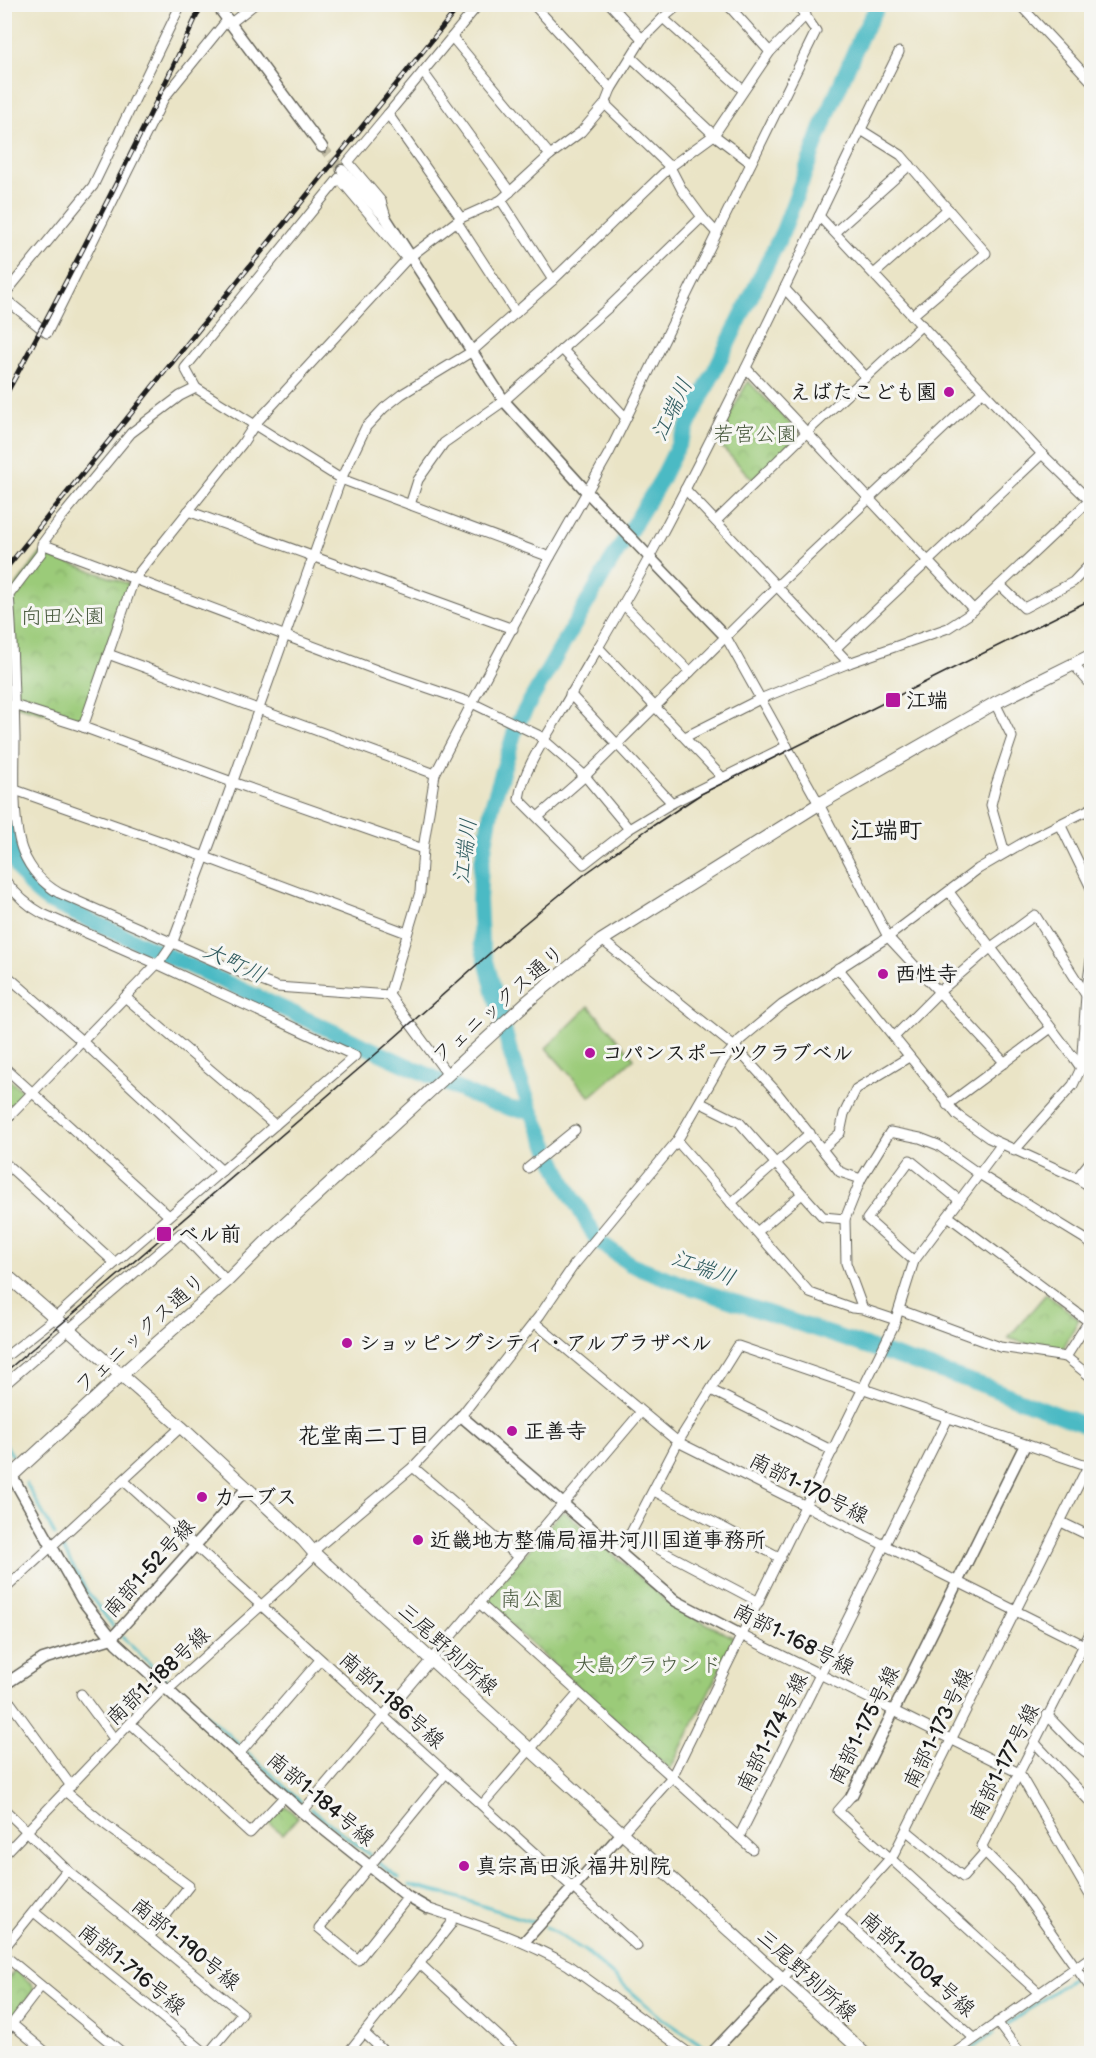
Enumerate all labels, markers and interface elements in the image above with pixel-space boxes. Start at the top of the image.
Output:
water label: 江端川 [646,374,699,445]
place label: えばたこども園 [790,380,937,405]
marker: えばたこども園 [942,385,956,399]
park label: 若宮公園 [713,422,797,447]
park label: 向田公園 [21,604,105,629]
place label: 江端 [906,688,948,713]
marker: 江端 [884,691,902,709]
district label: 江端町 [850,816,922,845]
water label: 江端川 [448,817,483,886]
water label: 大町川 [199,937,270,990]
street label: フェニックス通り [427,940,570,1069]
place label: 西性寺 [895,962,958,987]
marker: 西性寺 [876,967,890,981]
place label: コパンスポーツクラブベル [602,1041,854,1066]
marker: コパンスポーツクラブベル [583,1046,597,1060]
place label: ベル前 [178,1222,241,1247]
marker: ベル前 [155,1225,173,1243]
water label: 江端川 [668,1244,739,1292]
street label: フェニックス通り [70,1268,211,1399]
place label: ショッピングシティ・アルプラザベル [359,1331,712,1356]
marker: ショッピングシティ・アルプラザベル [340,1336,354,1350]
place label: 正善寺 [524,1419,587,1444]
district label: 花堂南二丁目 [298,1423,430,1450]
marker: 正善寺 [505,1424,519,1438]
street label: 南部1-170号線 [745,1448,873,1529]
place label: カーブス [214,1485,297,1510]
marker: カーブス [195,1490,209,1504]
street label: 南部1-52号線 [99,1514,200,1623]
place label: 近畿地方整備局福井河川国道事務所 [430,1528,766,1553]
marker: 近畿地方整備局福井河川国道事務所 [411,1533,425,1547]
park label: 南公園 [501,1587,564,1612]
street label: 三尾野別所線 [392,1598,503,1701]
street label: 南部1-168号線 [729,1598,859,1681]
street label: 南部1-188号線 [101,1622,215,1731]
street label: 南部1-186号線 [334,1647,449,1754]
park label: 大島グラウンド [575,1653,722,1678]
street label: 南部1-175号線 [824,1662,905,1789]
street label: 南部1-173号線 [898,1664,978,1793]
street label: 南部1-174号線 [732,1668,813,1796]
street label: 南部1-177号線 [964,1699,1045,1825]
street label: 南部1-184号線 [262,1747,380,1852]
place label: 真宗高田派 福井別院 [476,1854,671,1879]
marker: 真宗高田派 福井別院 [457,1859,471,1873]
street label: 南部1-190号線 [126,1893,245,1996]
street label: 南部1-1004号線 [855,1906,980,2022]
street label: 南部1-716号線 [73,1918,190,2020]
street label: 三尾野別所線 [751,1924,862,2027]

